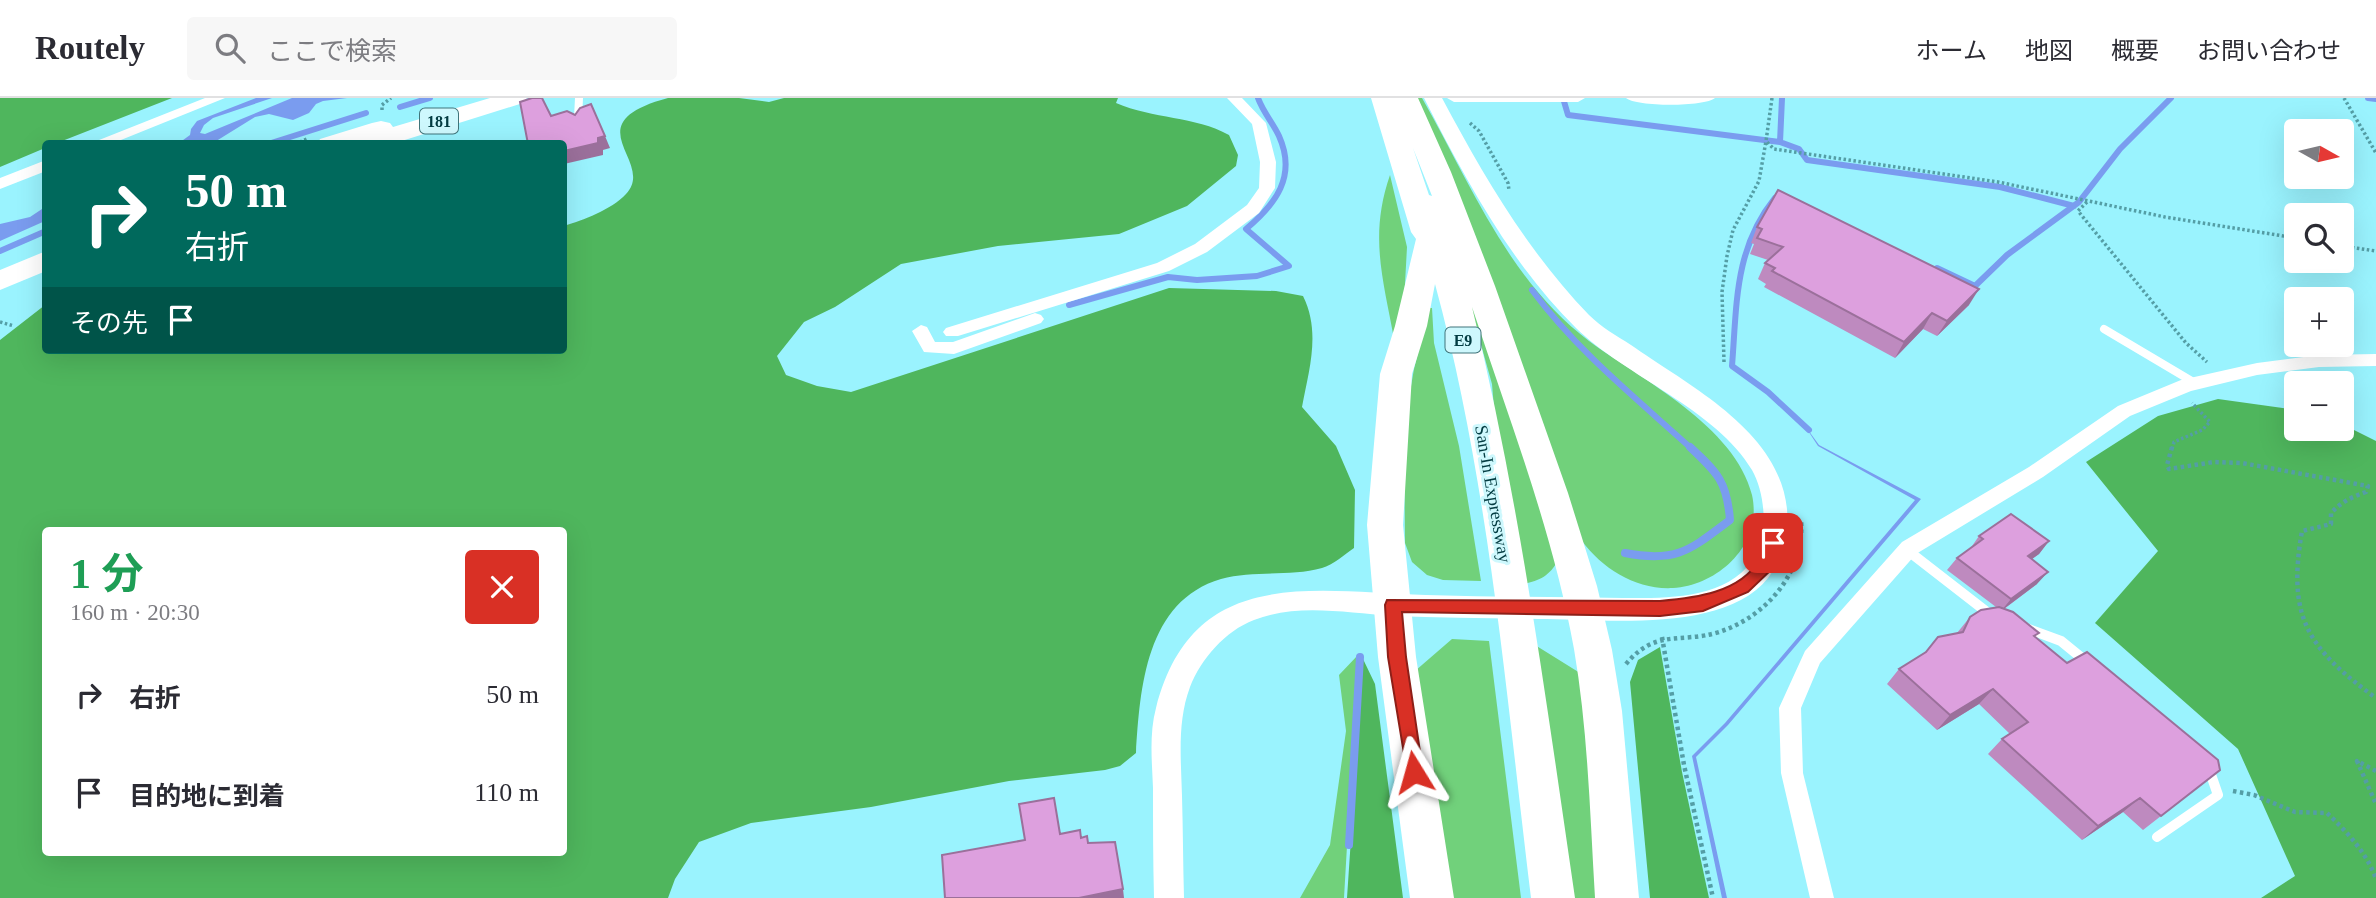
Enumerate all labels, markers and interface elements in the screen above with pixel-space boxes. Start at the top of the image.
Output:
search box [187,17,677,80]
icon: search [211,29,249,67]
text: Routely [35,30,145,66]
text: ここで検索 [267,37,397,66]
text: ホーム [1916,38,1987,64]
text: 地図 [2025,38,2073,64]
text: 概要 [2111,38,2159,64]
text: お問い合わせ [2197,38,2341,64]
road number: 181 [420,108,458,134]
north arrow [2284,119,2354,189]
map controls [2284,119,2354,441]
text: 50 m [185,163,287,218]
icon: right [70,168,161,259]
button: search [2284,203,2354,273]
text: 右折 [185,229,249,265]
button: + [2284,287,2354,357]
icon: arrive [162,301,200,339]
text: その先 [70,309,148,338]
road number: E9 [1446,328,1480,352]
button: − [2284,371,2354,441]
street label: San-In Expressway [1471,424,1515,564]
pin [1743,513,1803,573]
icon: arrive [1754,524,1792,562]
button: close [465,550,539,624]
text: 1 分 [70,551,144,597]
text: 160 m · 20:30 [70,600,200,625]
icon: right [70,676,108,714]
text: 50 m [486,680,539,709]
text: 右折 [129,684,181,713]
position arrow [1377,735,1451,809]
icon: arrive [70,774,108,812]
text: 110 m [474,778,539,807]
text: 目的地に到着 [129,782,285,811]

